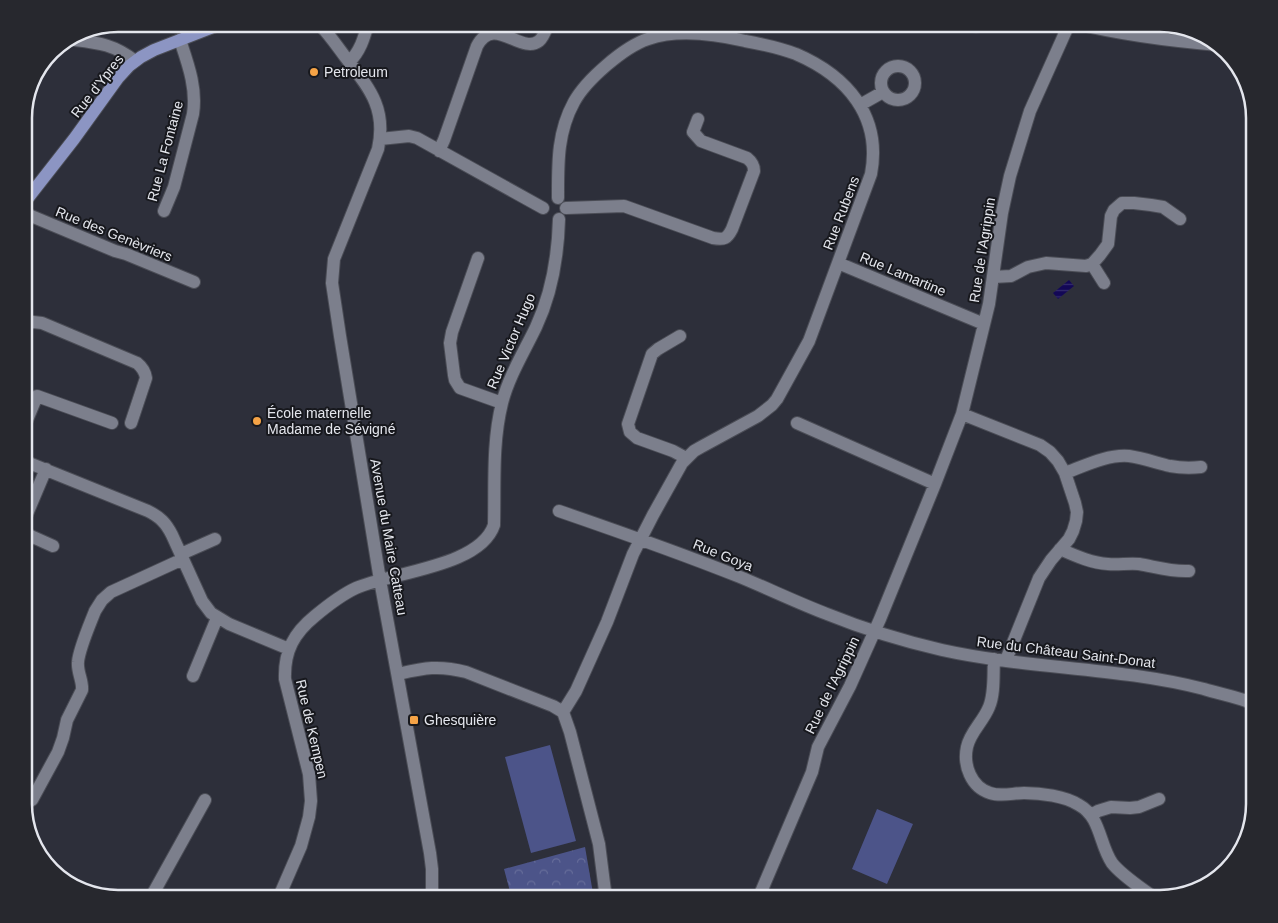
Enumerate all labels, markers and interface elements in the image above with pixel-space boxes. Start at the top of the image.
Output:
street label: Rue d'Ypres [67,51,127,121]
place label: Petroleum [324,64,388,80]
marker: Petroleum [308,66,320,78]
street label: Rue La Fontaine [144,99,186,203]
street label: Rue Rubens [820,174,862,252]
street label: Rue de l'Agrippin [966,196,998,304]
street label: Rue des Genèvriers [53,203,175,265]
street label: Rue Lamartine [858,249,949,299]
street label: Rue Victor Hugo [484,291,538,391]
place label: École maternelle Madame de Sévigné [267,405,396,437]
marker: École maternelle Madame de Sévigné [251,415,263,427]
street label: Avenue du Maire Catteau [367,458,411,616]
street label: Rue Goya [691,536,755,574]
street label: Rue du Château Saint-Donat [976,633,1156,671]
street label: Rue de l'Agrippin [802,634,862,736]
street label: Rue de Kempen [293,678,331,780]
place label: Ghesquière [424,712,497,728]
marker: Ghesquière [408,714,420,726]

